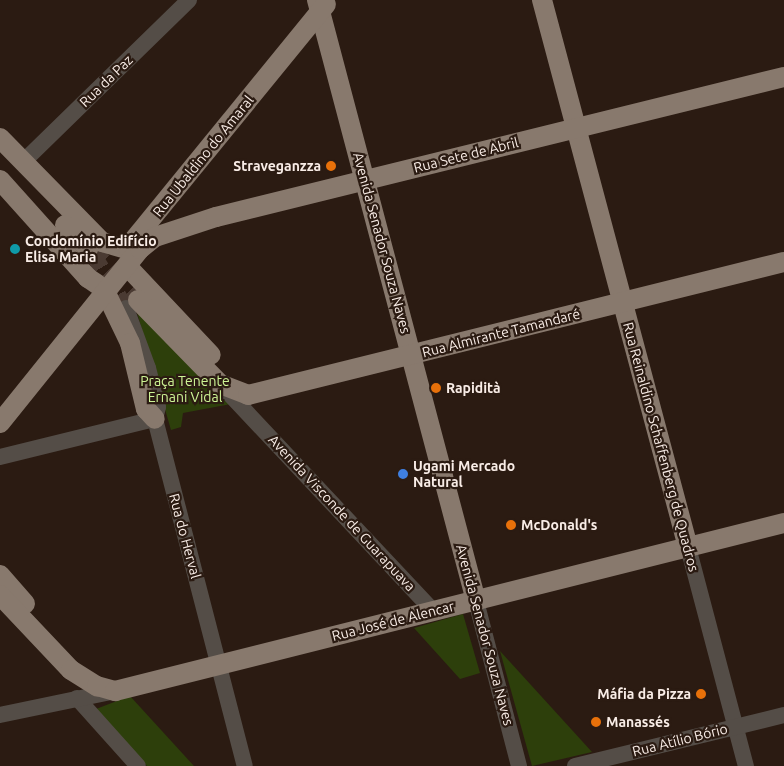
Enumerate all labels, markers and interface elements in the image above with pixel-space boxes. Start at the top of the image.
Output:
street label: Rua da Paz [76,51,136,111]
street label: Rua Ubaldino do Amaral [149,92,257,220]
street label: Rua Sete de Abril [412,134,520,176]
street label: Avenida Senador Souza Naves [350,151,414,335]
place label: Straveganzza [233,158,321,174]
marker: Straveganzza [325,160,337,172]
place label: Condomínio Edifício Elisa Maria [25,233,157,266]
marker: Condomínio Edifício Elisa Maria [9,243,21,255]
street label: Rua Almirante Tamandaré [420,305,582,361]
street label: Rua Reinaldino Schaffenberg de Quadros [620,320,702,574]
park label: Praça Tenente Ernani Vidal [140,373,230,406]
place label: Rapidità [446,380,500,396]
marker: Rapidità [430,382,442,394]
street label: Avenida Visconde de Guarapuava [265,431,419,595]
place label: Ugami Mercado Natural [413,458,515,491]
marker: Ugami Mercado Natural [397,468,409,480]
street label: Rua do Herval [166,492,204,580]
place label: McDonald's [521,517,597,533]
marker: McDonald's [505,519,517,531]
street label: Avenida Senador Souza Naves [453,543,517,727]
street label: Rua José de Alencar [330,598,456,644]
place label: Máfia da Pizza [597,686,691,702]
marker: Máfia da Pizza [695,688,707,700]
place label: Manassés [606,714,670,730]
marker: Manassés [590,716,602,728]
street label: Rua Atílio Bório [631,720,729,760]

